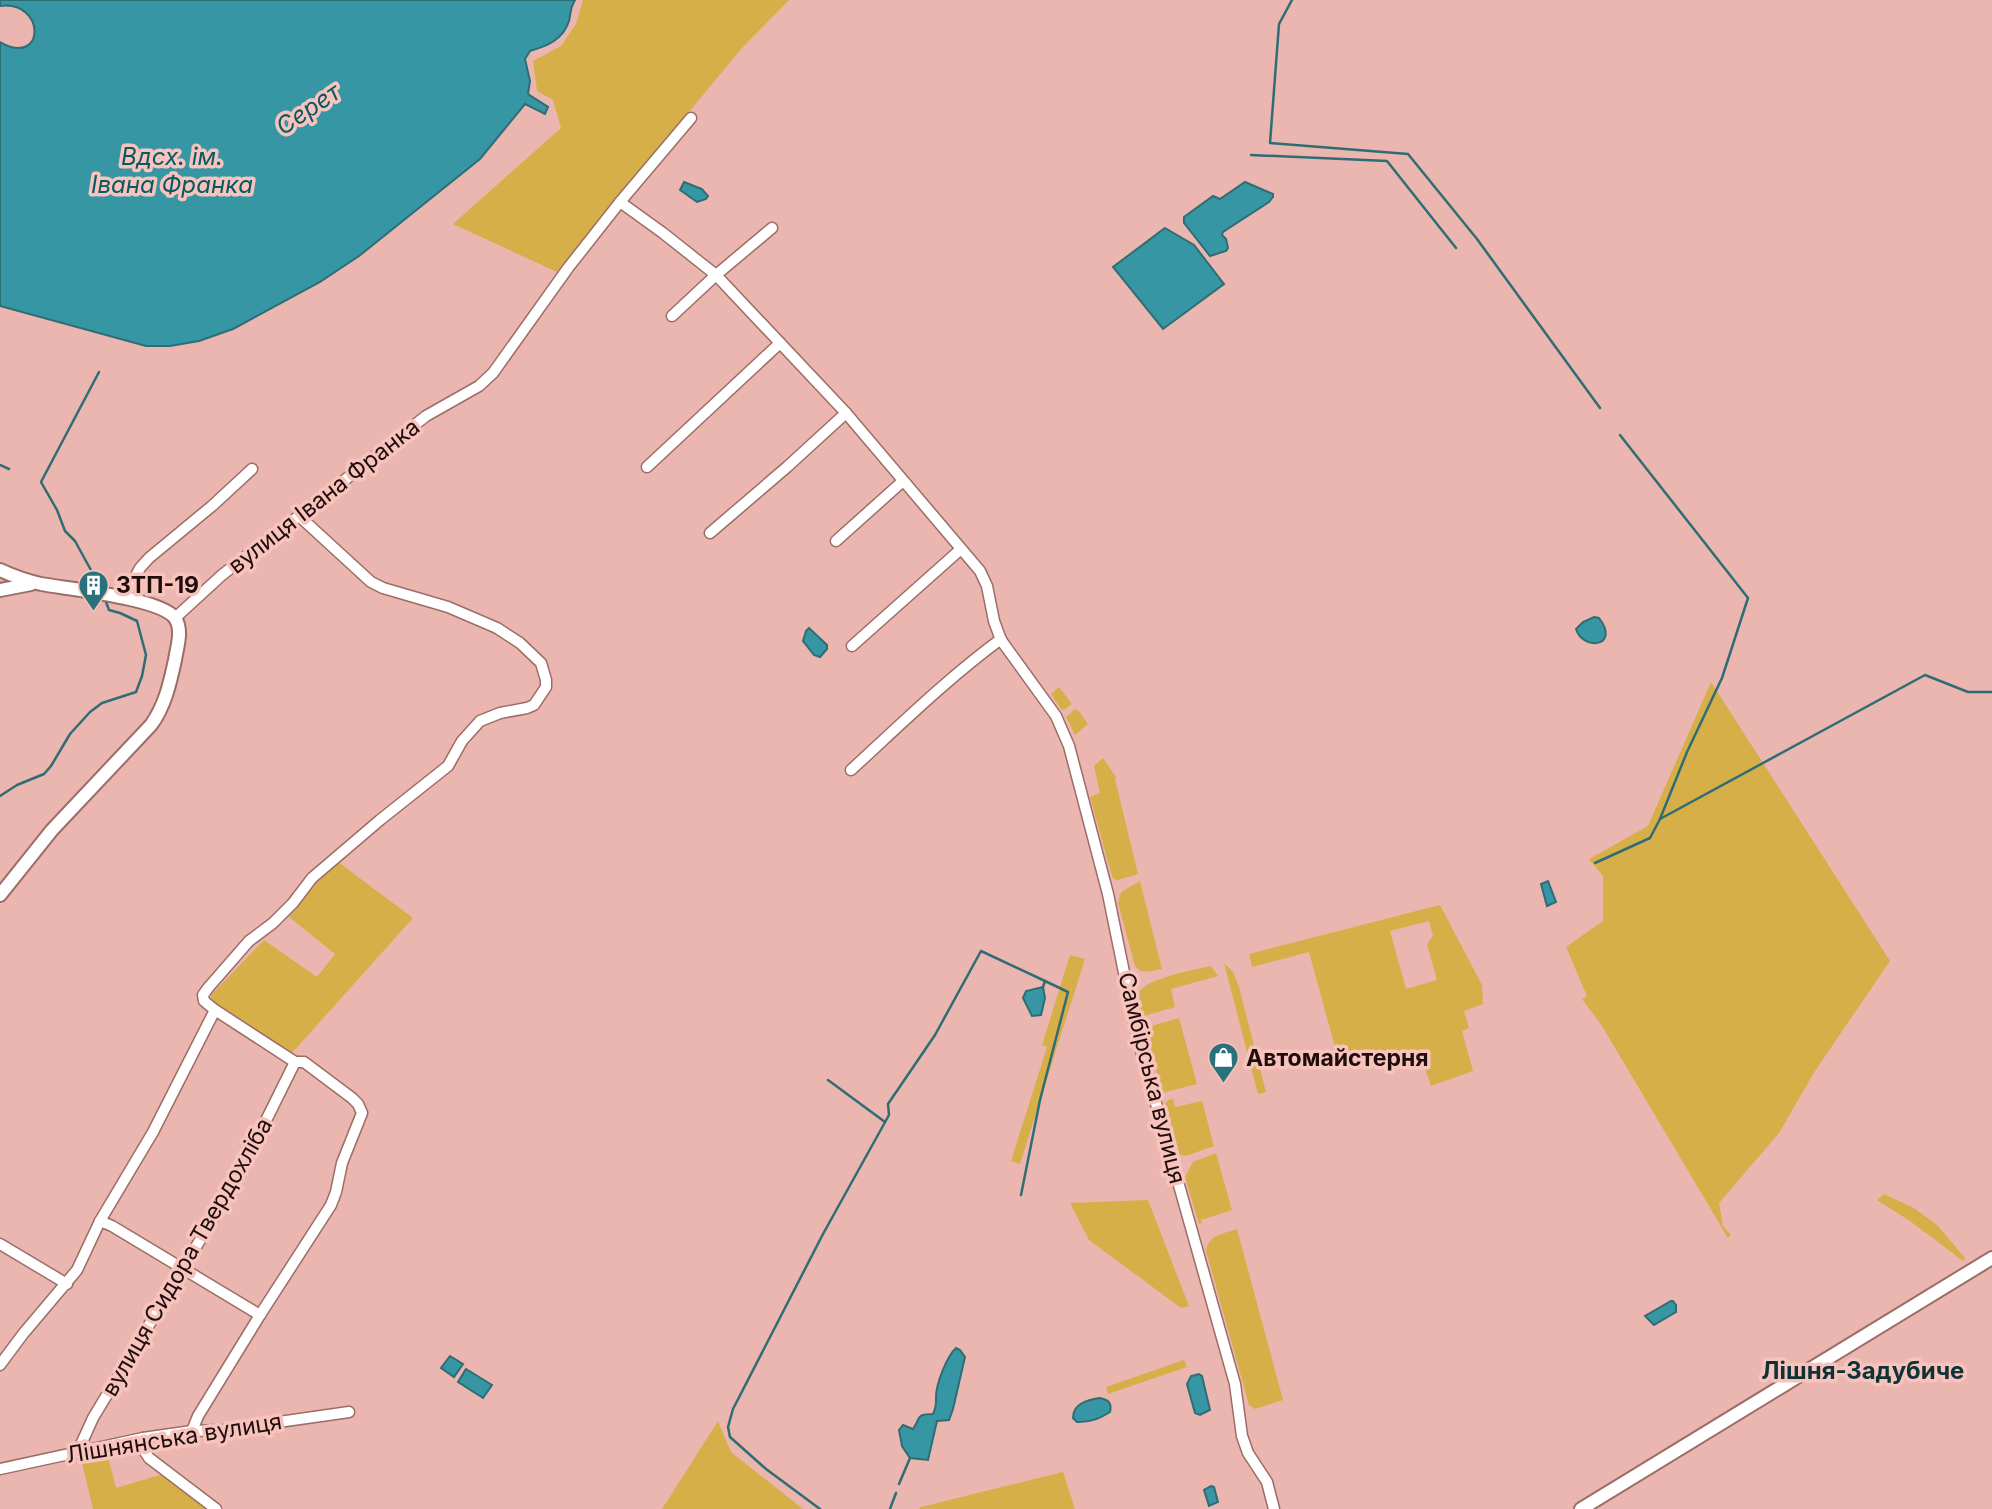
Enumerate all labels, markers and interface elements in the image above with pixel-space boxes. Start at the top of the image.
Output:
water label: Серет [270,76,347,141]
water label: Вдсх. ім. Івана Франка [91,142,253,199]
street label: вулиця Івана Франка [223,413,425,579]
building icon: ЗТП-19 [76,568,110,612]
place label: ЗТП-19 [116,571,199,599]
street label: Самбірська вулиця [1112,969,1192,1187]
shop icon: Автомайстерня [1206,1041,1240,1085]
place label: Автомайстерня [1246,1044,1429,1072]
street label: вулиця Сидора Твердохліба [96,1113,278,1401]
district label: Лішня-Задубиче [1762,1356,1964,1385]
street label: Лішнянська вулиця [64,1407,284,1469]

